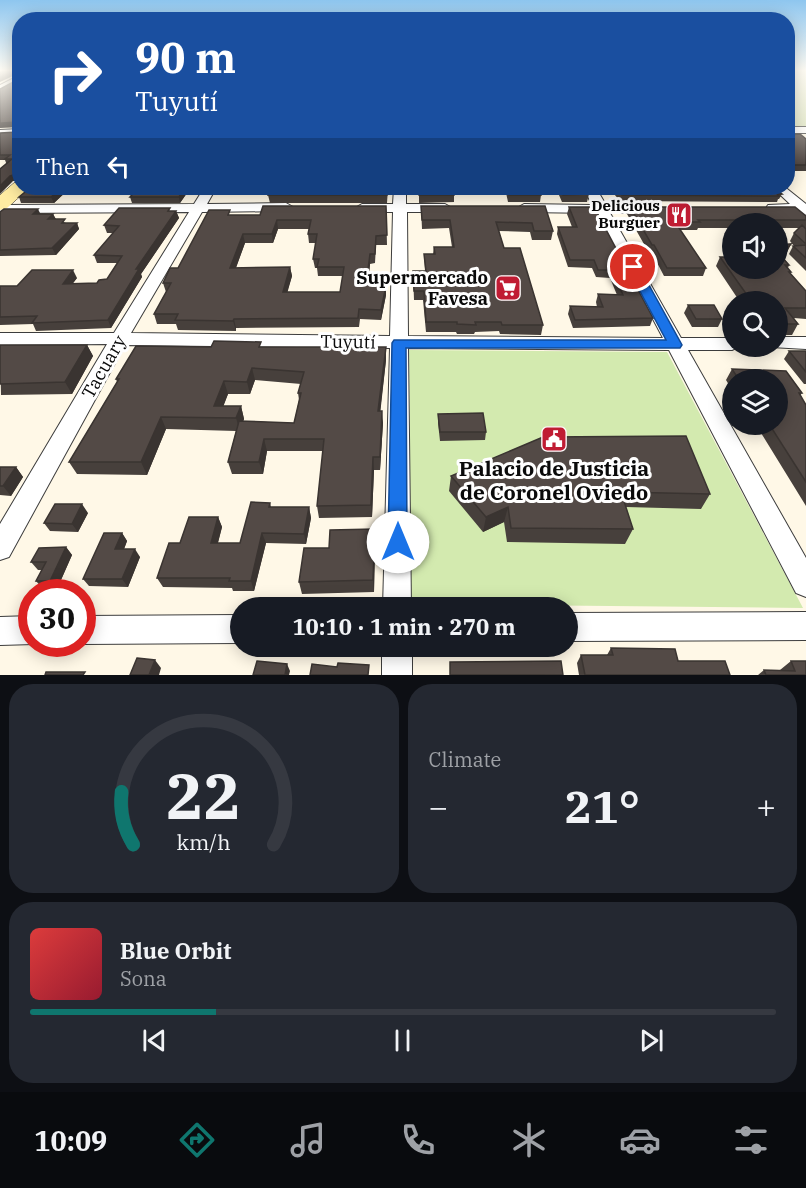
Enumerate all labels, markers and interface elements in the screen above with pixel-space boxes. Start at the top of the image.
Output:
text: 90 m [135,30,236,85]
icon: right [36,36,114,114]
text: Tuyutí [135,83,218,118]
icon: left [102,150,135,183]
text: Then [36,152,90,181]
place label: Delicious Burguer [591,196,661,232]
restaurant icon: Delicious Burguer [664,200,694,230]
map controls [722,213,788,435]
button: sound [722,213,788,279]
pin [607,241,658,292]
icon: arrive [616,250,649,283]
place label: Supermercado Favesa [356,266,488,310]
supermarket icon: Supermercado Favesa [493,273,523,303]
button: search [722,291,788,357]
street label: Tuyutí [320,330,376,353]
street label: Tacuary [76,331,131,402]
button: layers [722,369,788,435]
public building icon: Palacio de Justicia de Coronel Oviedo [539,424,569,454]
place label: Palacio de Justicia de Coronel Oviedo [459,454,649,506]
position arrow [366,510,430,574]
speed limit sign: 30 [18,579,96,657]
text: 10:10 · 1 min · 270 m [292,612,516,641]
text: Climate [429,746,501,773]
text: 22 [166,755,241,836]
text: 21° [565,777,640,835]
text: − [429,785,448,828]
text: + [756,785,776,828]
text: km/h [177,829,231,857]
text: Blue Orbit [120,936,231,965]
text: Sona [120,965,167,992]
icon: previous [138,1024,171,1057]
icon: pause [386,1024,419,1057]
icon: next [635,1024,668,1057]
icon: directions [176,1119,218,1161]
icon: music [287,1119,329,1161]
icon: phone [397,1119,439,1161]
icon: climate [508,1119,550,1161]
icon: car [619,1119,661,1161]
icon: filters [730,1119,772,1161]
text: 10:09 [34,1123,107,1158]

